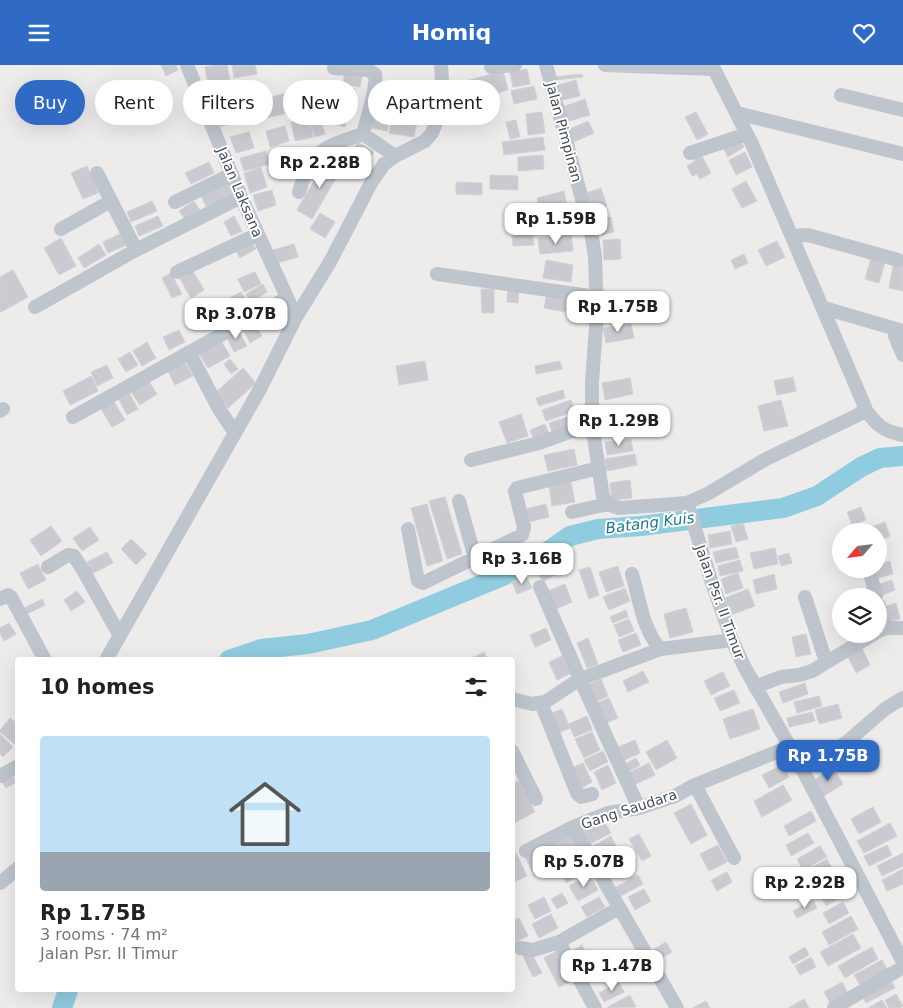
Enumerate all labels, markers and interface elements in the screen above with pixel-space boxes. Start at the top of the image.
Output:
icon: menu [25,19,53,47]
icon: heart [850,19,878,47]
text: Homiq [412,20,491,45]
street label: Jalan Pimpinan [543,79,585,184]
chip: Buy [15,80,85,125]
chip: Rent [95,80,173,125]
chip: Filters [183,80,273,125]
chip: New [283,80,358,125]
chip: Apartment [368,80,500,125]
street label: Jalan Laksana [213,144,266,239]
pin: Rp 2.28B [268,147,372,189]
text: Rp 2.28B [279,153,361,172]
pin: Rp 1.59B [504,203,608,245]
text: Rp 1.59B [515,209,597,228]
pin: Rp 1.75B [566,291,670,333]
pin: Rp 3.07B [184,297,288,340]
text: Rp 1.75B [577,297,659,316]
text: Rp 3.07B [195,304,277,323]
pin: Rp 1.29B [567,405,671,447]
text: Rp 1.29B [578,411,660,430]
water label: Batang Kuis [605,509,696,537]
north arrow [832,523,888,577]
map controls [832,523,887,643]
street label: Jalan Psr. II Timur [692,542,748,662]
pin: Rp 3.16B [470,543,574,585]
text: Rp 3.16B [481,549,563,568]
button: layers [832,588,887,643]
icon: filters [462,673,490,701]
text: 10 homes [40,675,155,699]
pin: Rp 1.75B [776,739,880,782]
text: Rp 1.75B [787,746,869,765]
icon: home [220,769,310,859]
street label: Gang Saudara [579,786,679,832]
pin: Rp 5.07B [532,845,636,888]
text: Rp 5.07B [543,852,625,871]
pin: Rp 2.92B [753,867,857,909]
text: Rp 2.92B [764,873,846,892]
text: Rp 1.75B [40,901,146,925]
text: 3 rooms · 74 m² [40,925,168,944]
text: Jalan Psr. II Timur [40,944,178,963]
pin: Rp 1.47B [560,949,664,992]
text: Rp 1.47B [571,956,653,975]

